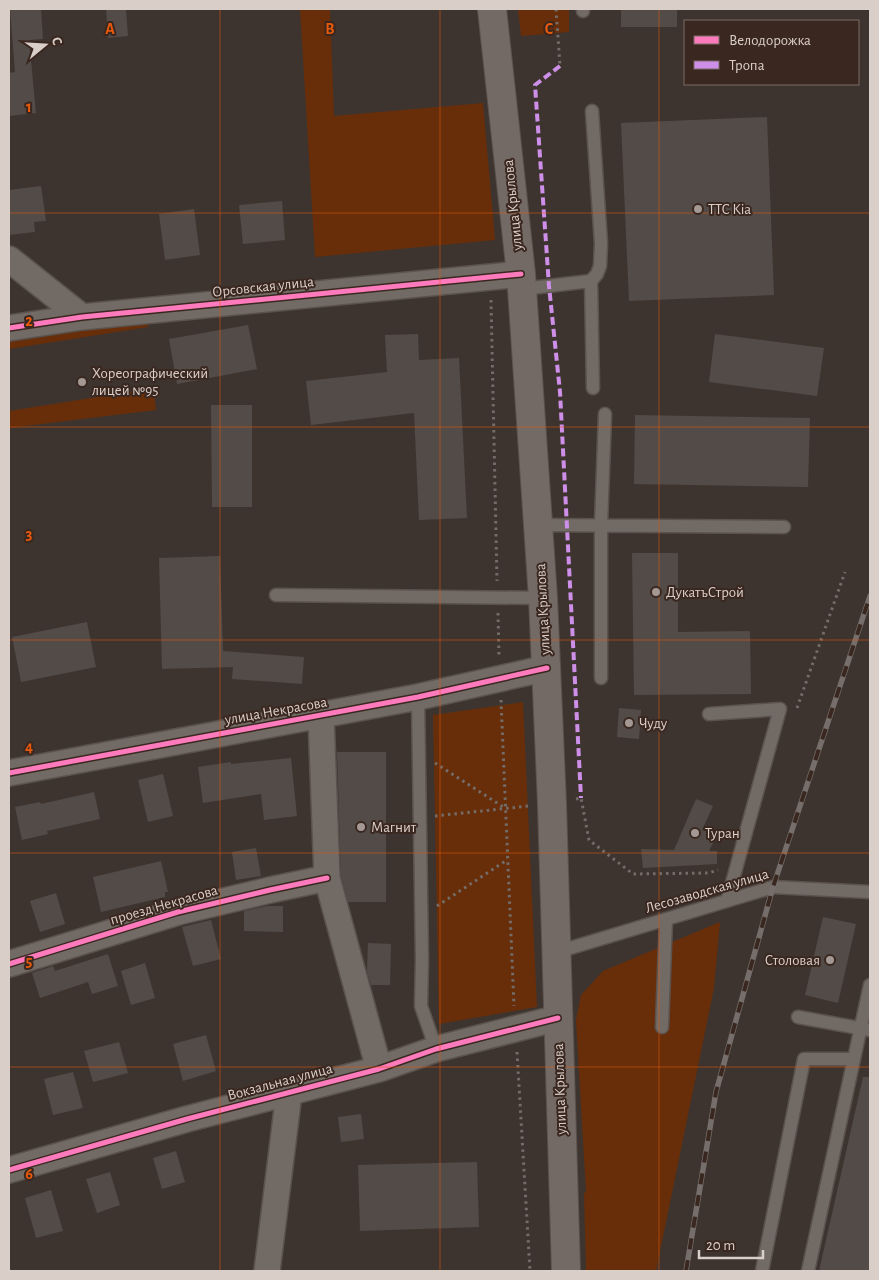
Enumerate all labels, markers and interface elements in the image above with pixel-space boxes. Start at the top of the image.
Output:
north arrow [20,20,70,70]
legend [684,20,859,85]
text: A [105,21,115,37]
text: B [325,21,335,37]
text: C [545,21,554,37]
text: Велодорожка [729,33,811,48]
text: С [49,35,64,47]
text: Тропа [729,58,765,73]
text: 1 [26,99,32,115]
street label: улица Крылова [501,159,525,252]
place label: ТТС Kia [708,202,751,217]
marker: ТТС Kia [692,203,704,215]
street label: Орсовская улица [211,274,315,300]
text: 2 [25,313,33,329]
place label: Хореографический лицей №95 [92,366,208,398]
marker: Хореографический лицей №95 [76,376,88,388]
text: 3 [26,526,33,542]
street label: улица Крылова [533,563,553,656]
place label: ДукатъСтрой [666,585,744,600]
marker: ДукатъСтрой [650,586,662,598]
street label: улица Некрасова [223,695,329,728]
place label: Чуду [639,716,668,731]
marker: Чуду [623,717,635,729]
text: 4 [25,739,33,755]
place label: Магнит [371,820,417,835]
marker: Магнит [355,821,367,833]
place label: Туран [705,826,740,841]
marker: Туран [689,827,701,839]
street label: Лесозаводская улица [644,866,770,916]
street label: проезд Некрасова [108,882,220,928]
text: 5 [26,953,33,969]
place label: Столовая [765,953,820,968]
marker: Столовая [824,954,836,966]
street label: улица Крылова [551,1043,569,1136]
street label: Вокзальная улица [226,1061,334,1103]
text: 6 [25,1166,33,1182]
scale bar [699,1228,763,1260]
text: 20 m [706,1238,735,1253]

